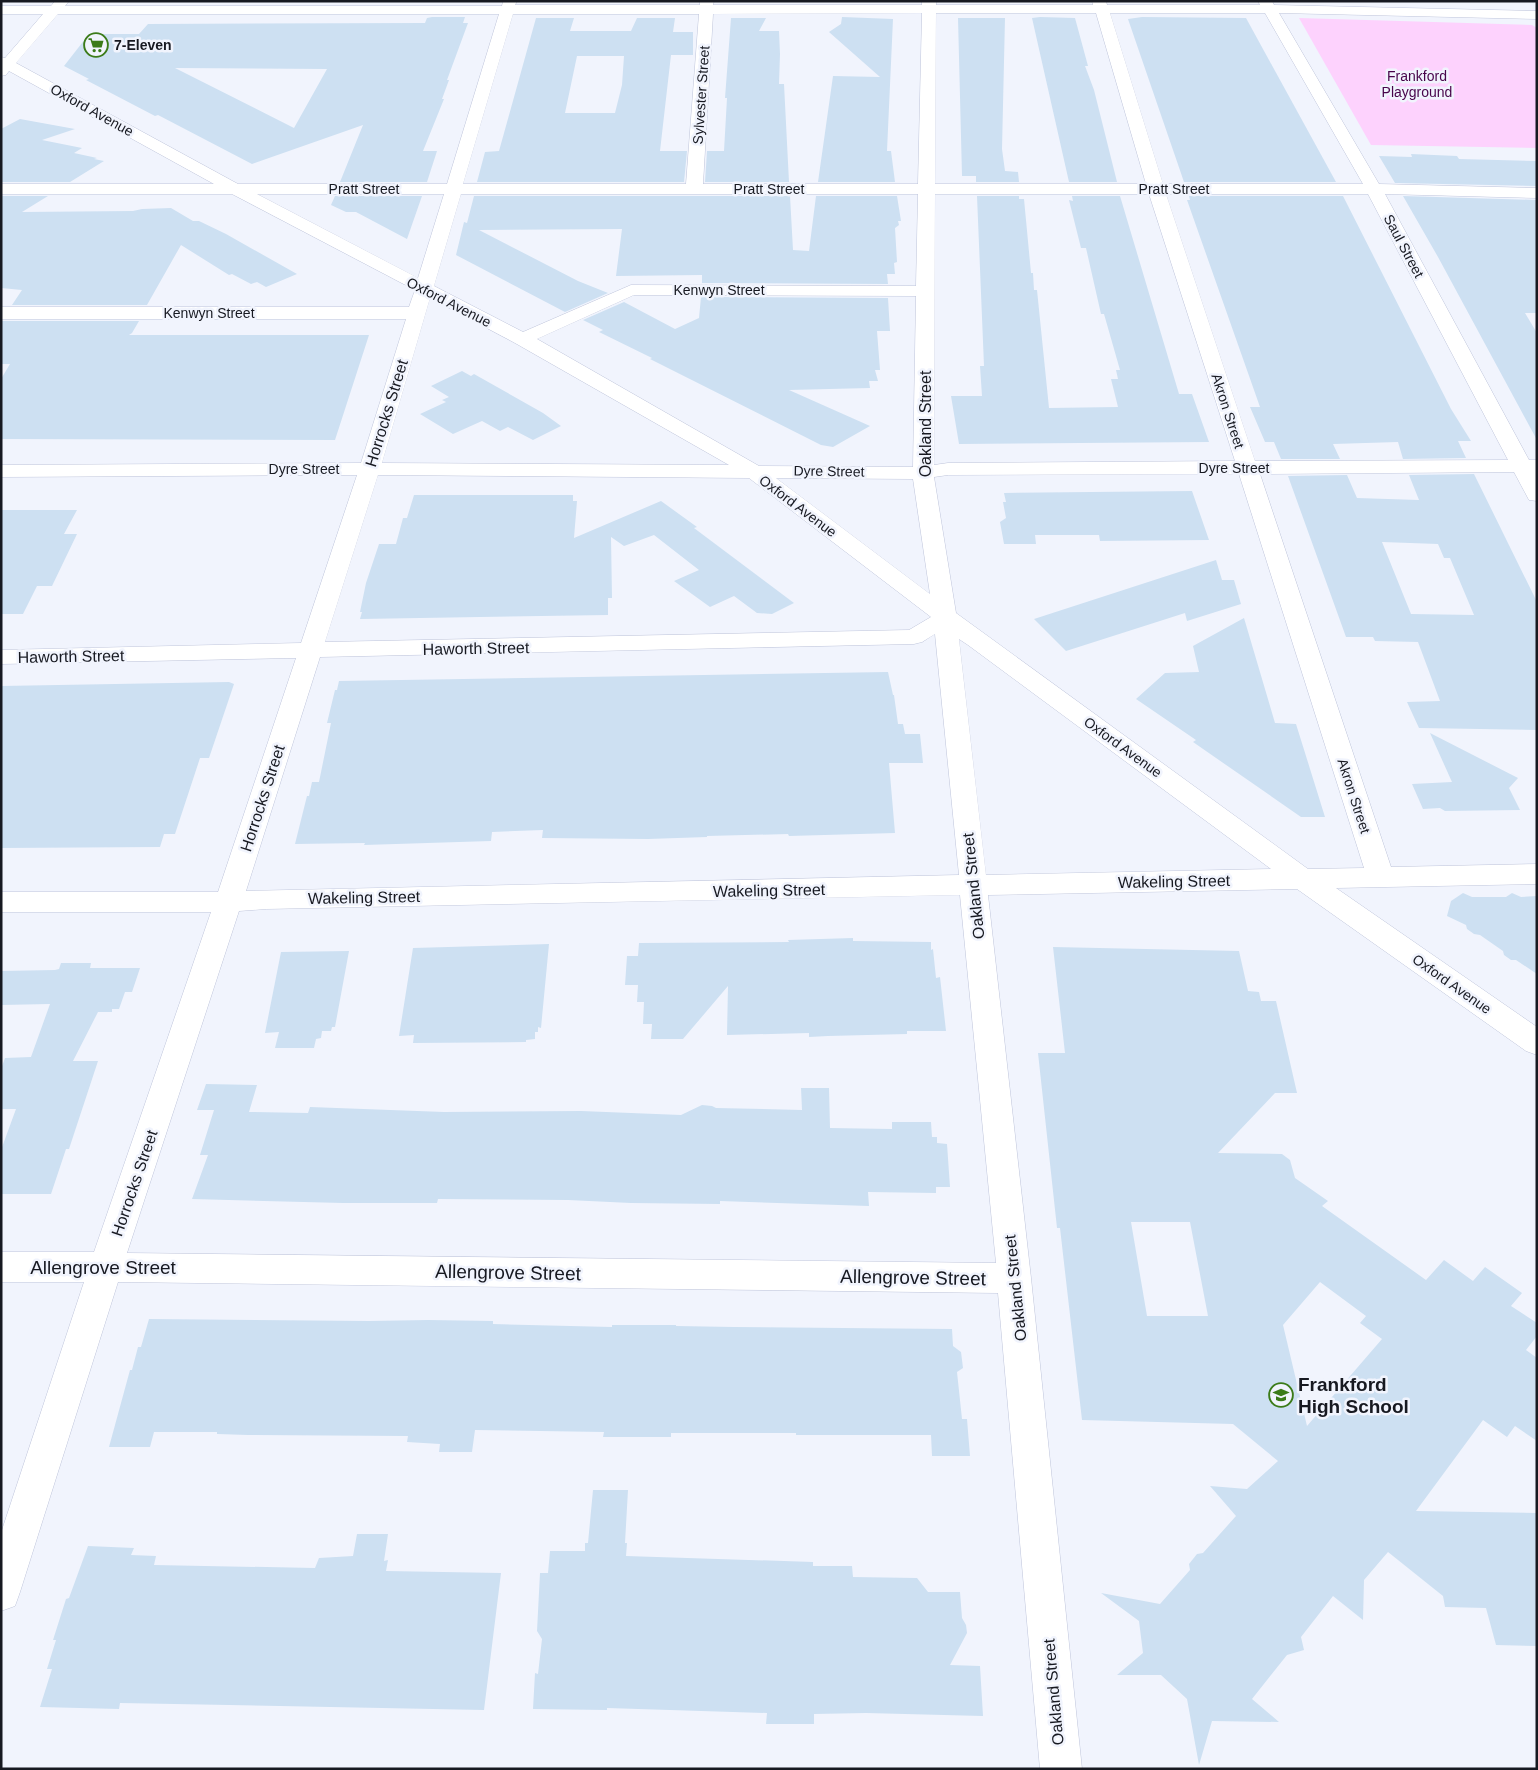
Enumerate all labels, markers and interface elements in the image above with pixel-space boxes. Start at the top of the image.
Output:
supermarket icon: 7-Eleven [83,32,109,58]
place label: 7-Eleven [114,37,172,53]
street label: Sylvester Street [690,45,712,145]
park label: Frankford Playground [1382,68,1452,100]
street label: Oxford Avenue [48,81,136,139]
street label: Pratt Street [329,181,400,197]
street label: Pratt Street [734,181,805,197]
street label: Pratt Street [1139,181,1210,197]
street label: Saul Street [1381,212,1427,280]
street label: Oxford Avenue [404,274,494,330]
street label: Kenwyn Street [673,282,765,298]
street label: Kenwyn Street [163,305,255,321]
street label: Horrocks Street [362,357,411,469]
street label: Oakland Street [917,370,934,477]
street label: Akron Street [1208,372,1248,451]
street label: Dyre Street [1199,460,1270,476]
street label: Dyre Street [269,461,340,477]
street label: Dyre Street [793,462,865,480]
street label: Oxford Avenue [756,472,840,540]
street label: Haworth Street [423,639,530,658]
street label: Haworth Street [18,647,125,666]
street label: Oxford Avenue [1081,713,1165,781]
street label: Horrocks Street [237,742,288,854]
street label: Akron Street [1334,757,1374,836]
street label: Oakland Street [959,831,988,940]
street label: Wakeling Street [1118,872,1231,891]
street label: Wakeling Street [713,881,826,900]
street label: Wakeling Street [308,888,421,907]
street label: Oxford Avenue [1410,951,1495,1017]
street label: Horrocks Street [108,1127,161,1238]
street label: Oakland Street [1001,1233,1030,1342]
street label: Allengrove Street [30,1257,177,1278]
street label: Allengrove Street [435,1261,582,1284]
street label: Allengrove Street [840,1266,987,1289]
place label: Frankford High School [1298,1374,1409,1417]
school or university icon: Frankford High School [1268,1382,1294,1408]
street label: Oakland Street [1040,1638,1067,1746]

